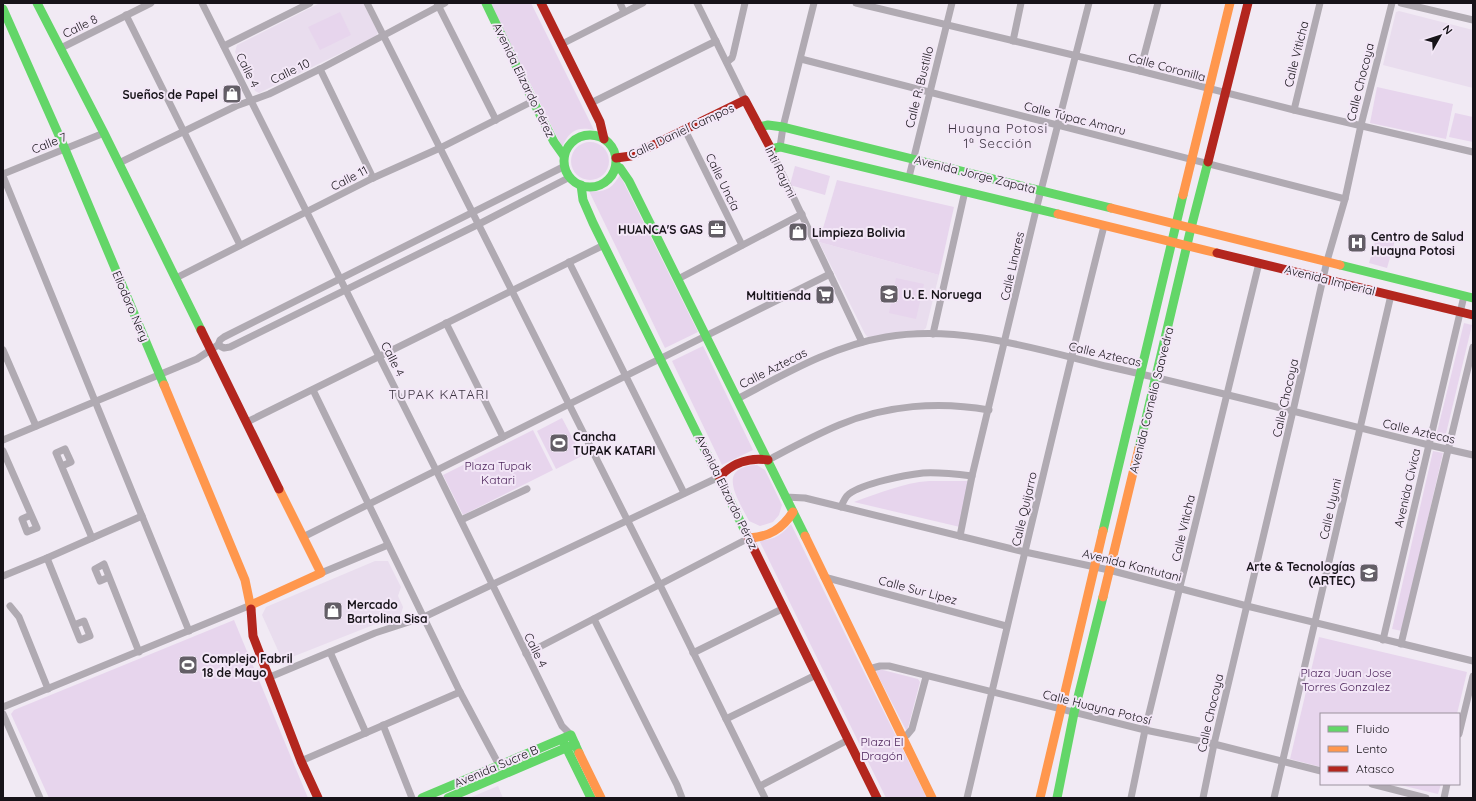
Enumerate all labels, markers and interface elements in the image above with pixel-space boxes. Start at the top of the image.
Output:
street label: Calle 8 [60,11,100,41]
north arrow [1420,16,1460,56]
street label: Calle Viticha [1280,19,1312,89]
street label: Avenida Elizardo Pérez [490,20,558,140]
text: N [1440,22,1456,37]
street label: Calle Chocoya [1343,41,1377,123]
street label: Calle R. Bustillo [902,45,936,129]
street label: Calle Coronilla [1127,49,1207,85]
street label: Calle 4 [233,50,263,90]
street label: Calle 10 [268,55,312,87]
shop icon: Sueños de Papel [221,83,243,105]
place label: Sueños de Papel [122,87,218,102]
street label: Calle Túpac Amaru [1022,98,1128,138]
street label: Calle Daniel Campos [626,100,737,162]
district label: Huayna Potosi 1ª Sección [948,120,1048,151]
street label: Calle 7 [29,129,69,157]
street label: Inti Raymi [762,144,800,200]
street label: Calle Uncía [703,151,743,213]
street label: Avenida Jorge Zapata [913,152,1037,196]
street label: Calle 11 [328,162,370,194]
office icon: HUANCA'S GAS [706,218,728,240]
shop icon: Limpieza Bolivia [787,221,809,243]
place label: HUANCA'S GAS [618,222,703,237]
place label: Limpieza Bolivia [812,225,905,240]
place label: Centro de Salud Huayna Potosi [1371,229,1464,258]
street label: Calle Linares [997,230,1027,302]
hospital icon: Centro de Salud Huayna Potosi [1346,232,1368,254]
street label: Avenida Imperial [1283,261,1377,299]
street label: Eliodoro Nery [109,268,153,344]
school or university icon: U. E. Noruega [878,283,900,305]
supermarket icon: Multitienda [814,284,836,306]
place label: U. E. Noruega [903,287,982,302]
place label: Multitienda [746,288,811,303]
street label: Avenida Cornelio Saavedra [1126,325,1176,475]
street label: Calle Aztecas [1067,338,1143,370]
street label: Calle 4 [378,339,408,379]
street label: Calle Aztecas [737,344,810,391]
street label: Calle Chocoya [1269,357,1301,439]
district label: TUPAK KATARI [388,386,490,402]
street label: Calle Aztecas [1381,415,1457,447]
place label: Cancha TUPAK KATARI [573,429,656,458]
sports icon: Cancha TUPAK KATARI [548,432,570,454]
street label: Avenida Elizardo Pérez [693,432,761,552]
street label: Avenida Cívica [1391,447,1423,529]
park label: Plaza Tupak Katari [464,458,532,487]
street label: Calle Quijarro [1008,470,1040,548]
street label: Calle Uyuni [1316,477,1344,541]
street label: Calle Viticha [1168,493,1198,563]
street label: Avenida Kantutani [1081,545,1183,585]
place label: Arte & Tecnologías (ARTEC) [1247,559,1355,588]
school or university icon: Arte & Tecnologías (ARTEC) [1358,562,1380,584]
street label: Calle Sur Lipez [877,572,959,608]
place label: Mercado Bartolina Sisa [347,597,427,626]
shop icon: Mercado Bartolina Sisa [322,600,344,622]
street label: Calle 4 [521,630,551,670]
place label: Complejo Fabril 18 de Mayo [202,651,293,680]
sports icon: Complejo Fabril 18 de Mayo [177,654,199,676]
park label: Plaza Juan Jose Torres Gonzalez [1300,665,1392,694]
street label: Calle Chocoya [1194,672,1226,754]
street label: Calle Huayna Potosí [1041,686,1153,728]
legend [1320,713,1460,785]
text: Fluido [1356,721,1389,736]
park label: Plaza El Dragón [860,734,904,763]
street label: Avenida Sucre B [452,741,540,790]
text: Lento [1356,741,1387,756]
text: Atasco [1356,761,1394,776]

